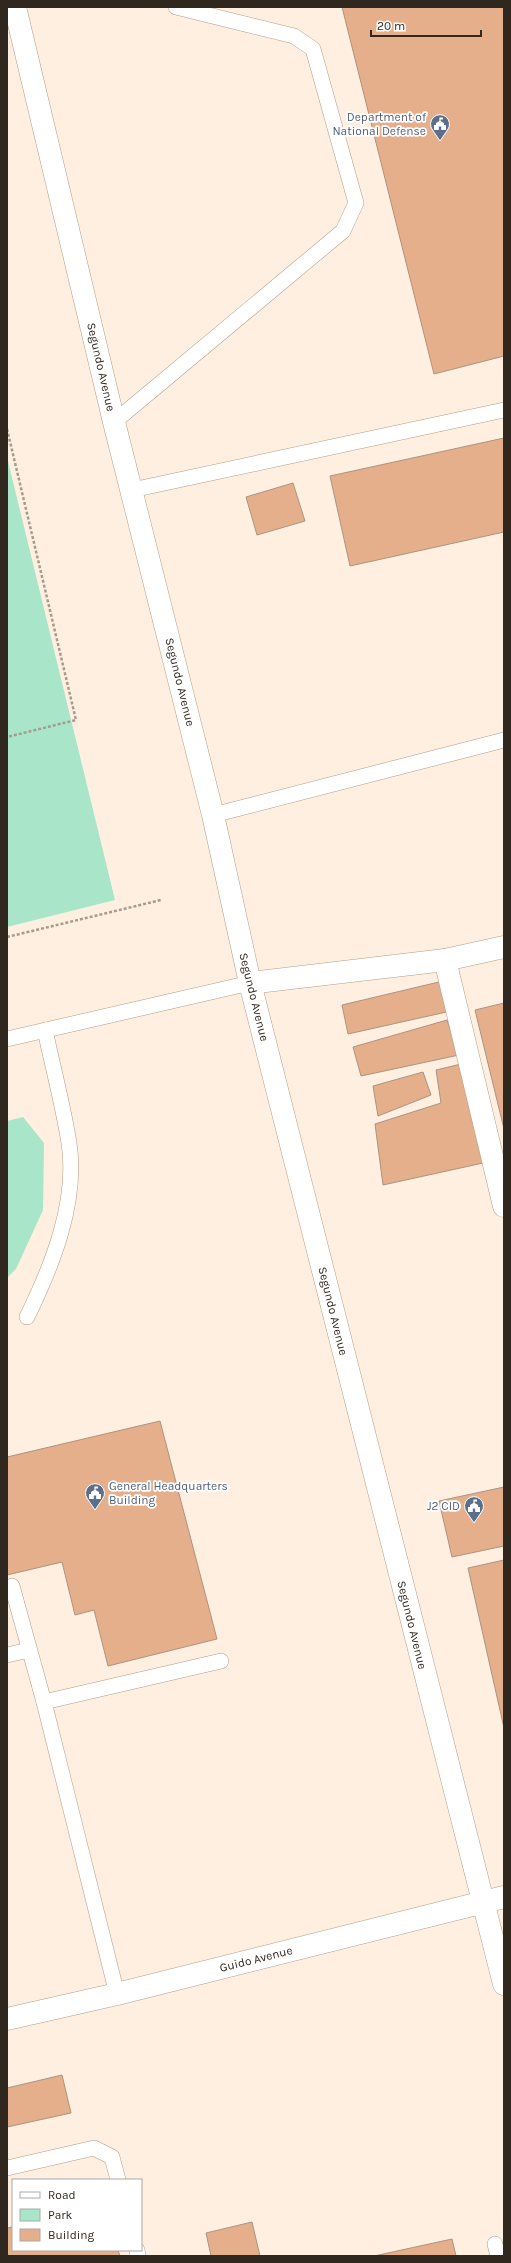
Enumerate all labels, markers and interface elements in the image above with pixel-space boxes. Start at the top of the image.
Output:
scale bar [371,12,481,38]
text: 20 m [377,19,405,33]
place label: Department of National Defense [332,110,427,138]
public building icon: Department of National Defense [429,113,451,141]
street label: Segundo Avenue [84,321,118,413]
street label: Segundo Avenue [162,636,198,728]
street label: Segundo Avenue [236,951,272,1043]
street label: Segundo Avenue [315,1265,351,1357]
place label: General Headquarters Building [109,1479,228,1507]
public building icon: General Headquarters Building [84,1482,106,1510]
public building icon: J2 CID [463,1495,485,1523]
place label: J2 CID [427,1499,460,1513]
street label: Segundo Avenue [394,1579,430,1671]
street label: Guido Avenue [218,1943,294,1975]
legend [12,2179,142,2251]
text: Road [48,2188,76,2202]
text: Park [48,2208,73,2222]
text: Building [48,2228,95,2242]

